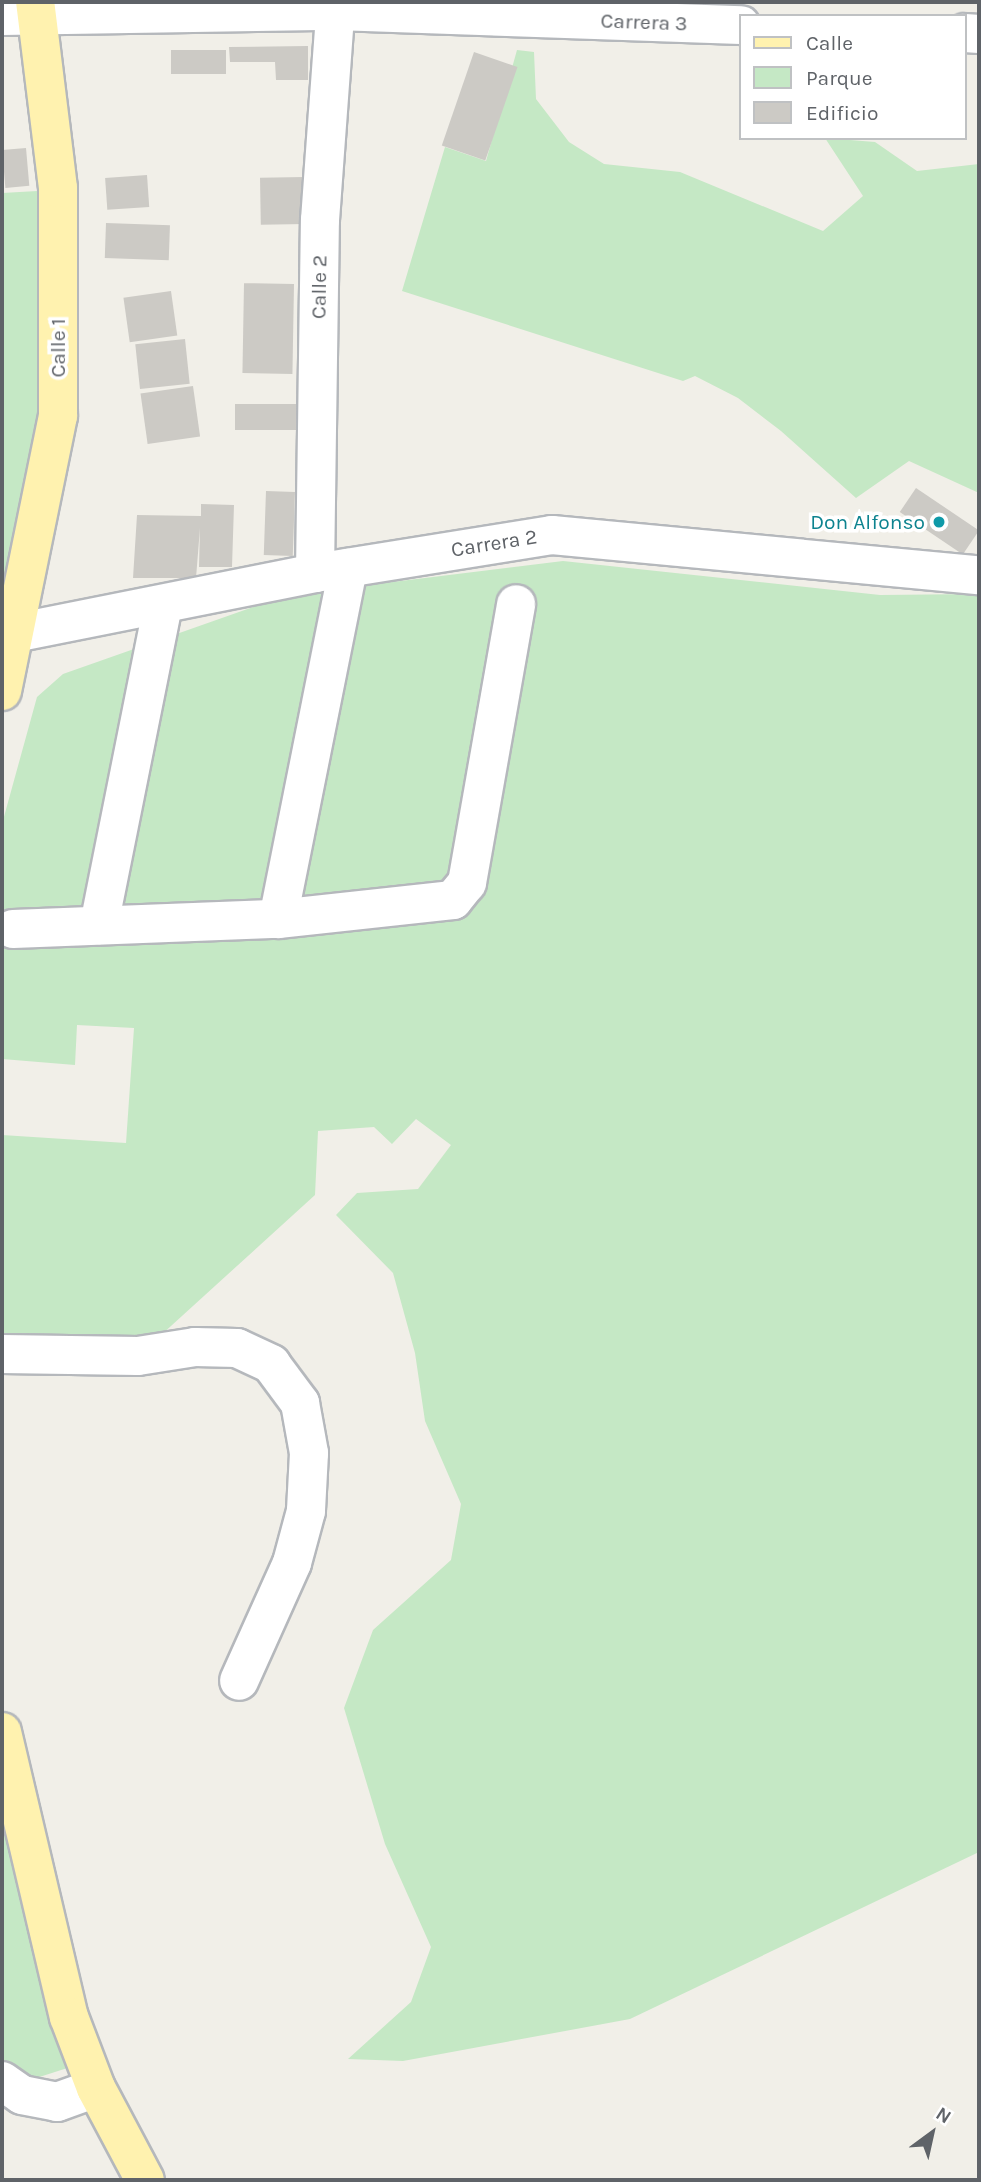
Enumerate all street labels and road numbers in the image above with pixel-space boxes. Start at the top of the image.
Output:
street label: Carrera 3 [600,8,688,36]
street label: Calle 2 [306,255,332,319]
street label: Calle 1 [45,319,71,377]
street label: Carrera 2 [449,524,539,562]

